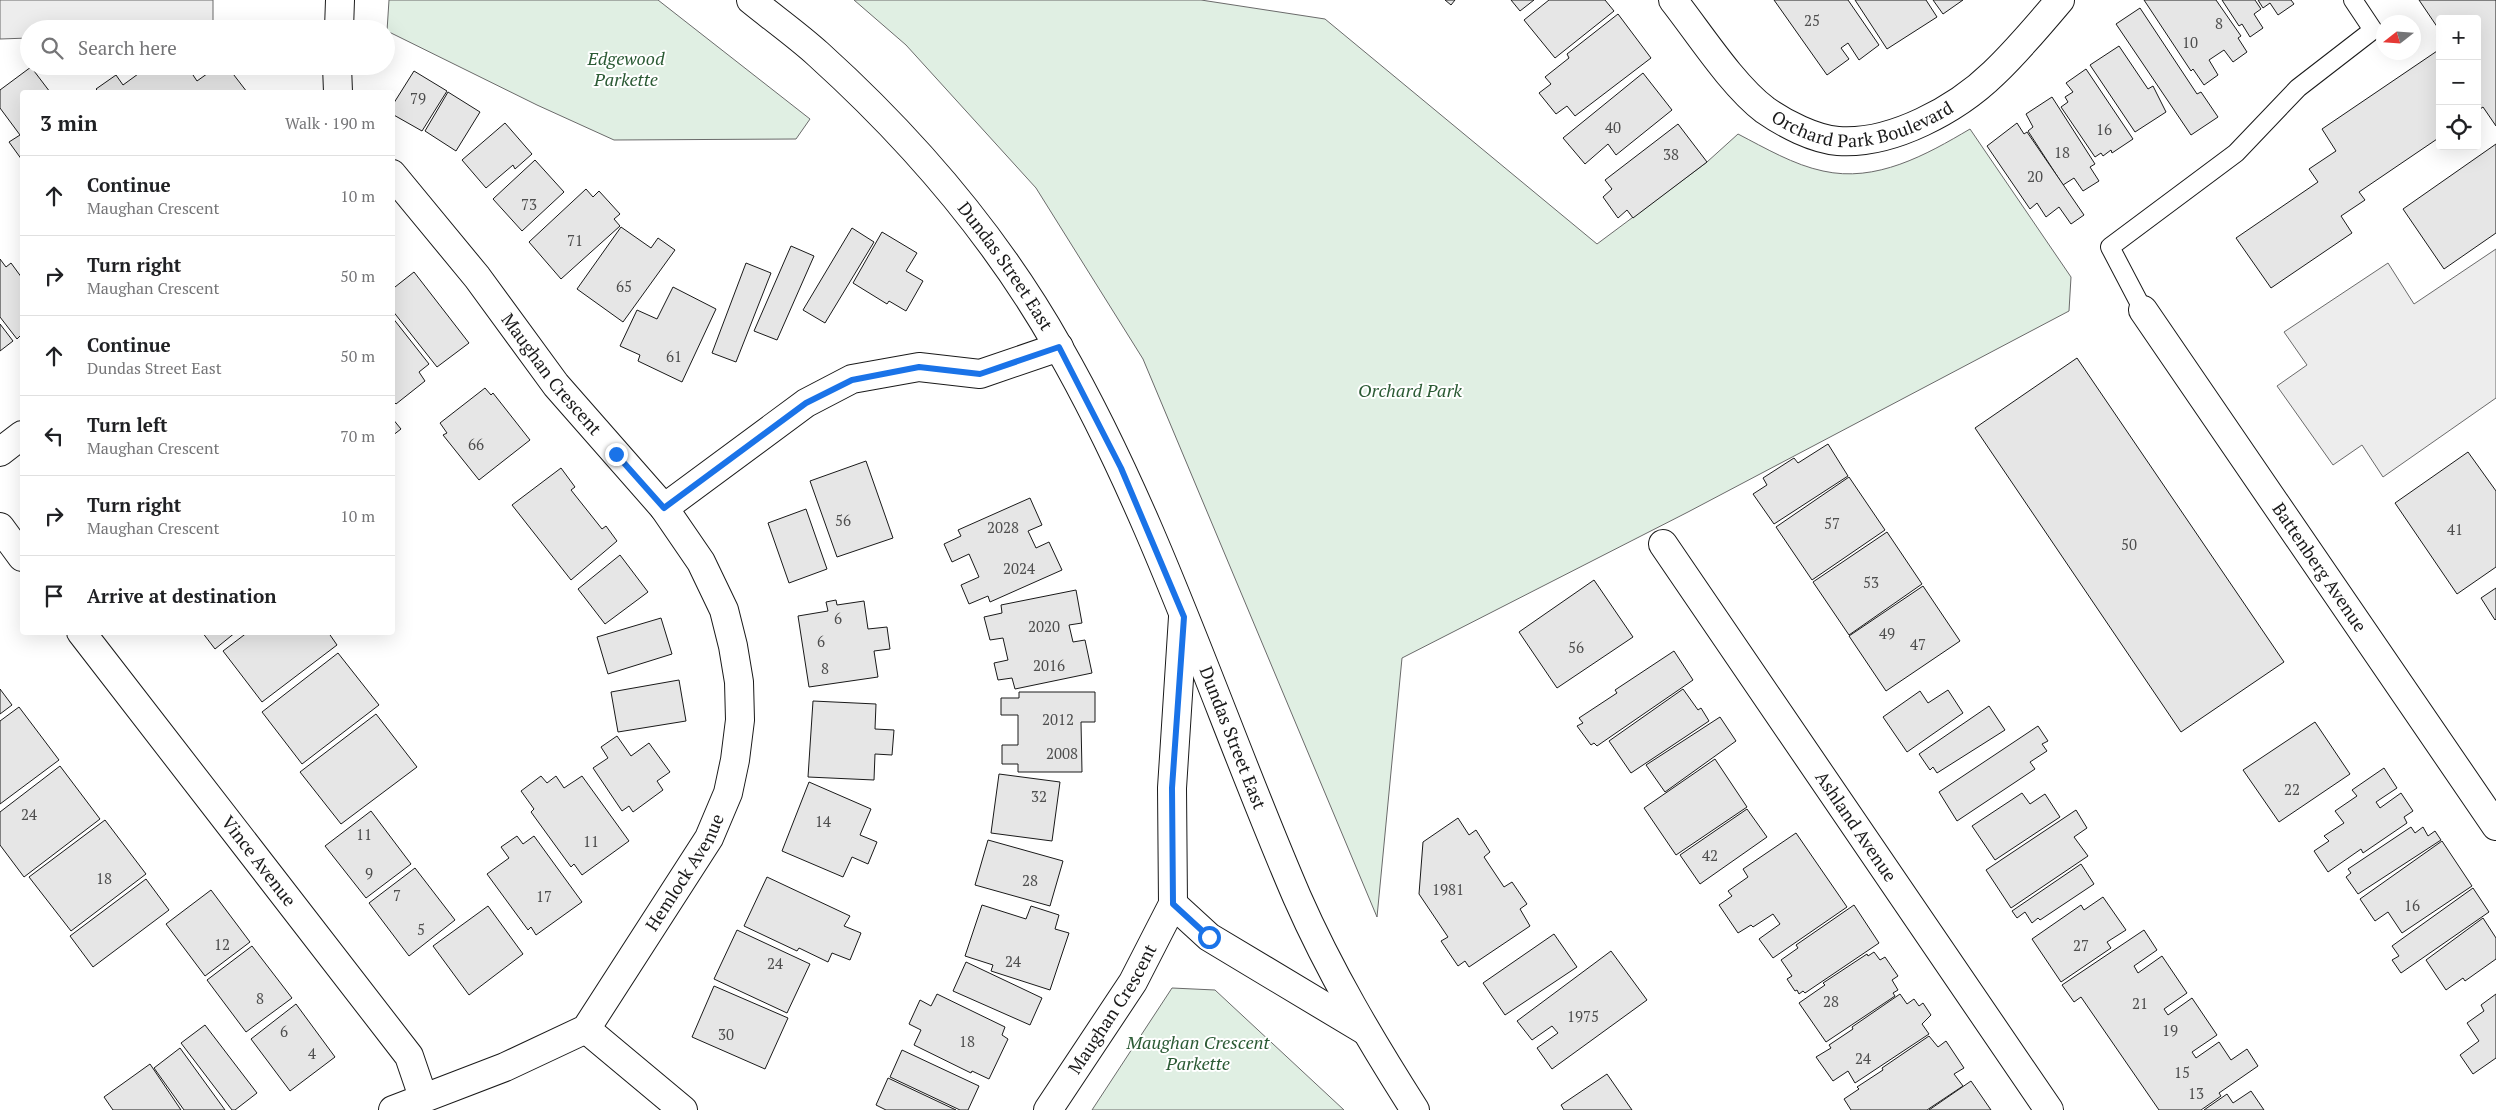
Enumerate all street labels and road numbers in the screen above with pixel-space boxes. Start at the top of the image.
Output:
street label: Orchard Park Boulevard [1766,89,1958,121]
street label: Dundas Street East [953,196,1059,335]
street label: Maughan Crescent [496,308,608,440]
street label: Battenberg Avenue [2267,498,2373,636]
street label: Dundas Street East [1195,663,1272,813]
street label: Ashland Avenue [1810,766,1903,886]
street label: Vince Avenue [217,810,302,911]
street label: Hemlock Avenue [639,810,729,935]
street label: Maughan Crescent [1062,939,1162,1078]

